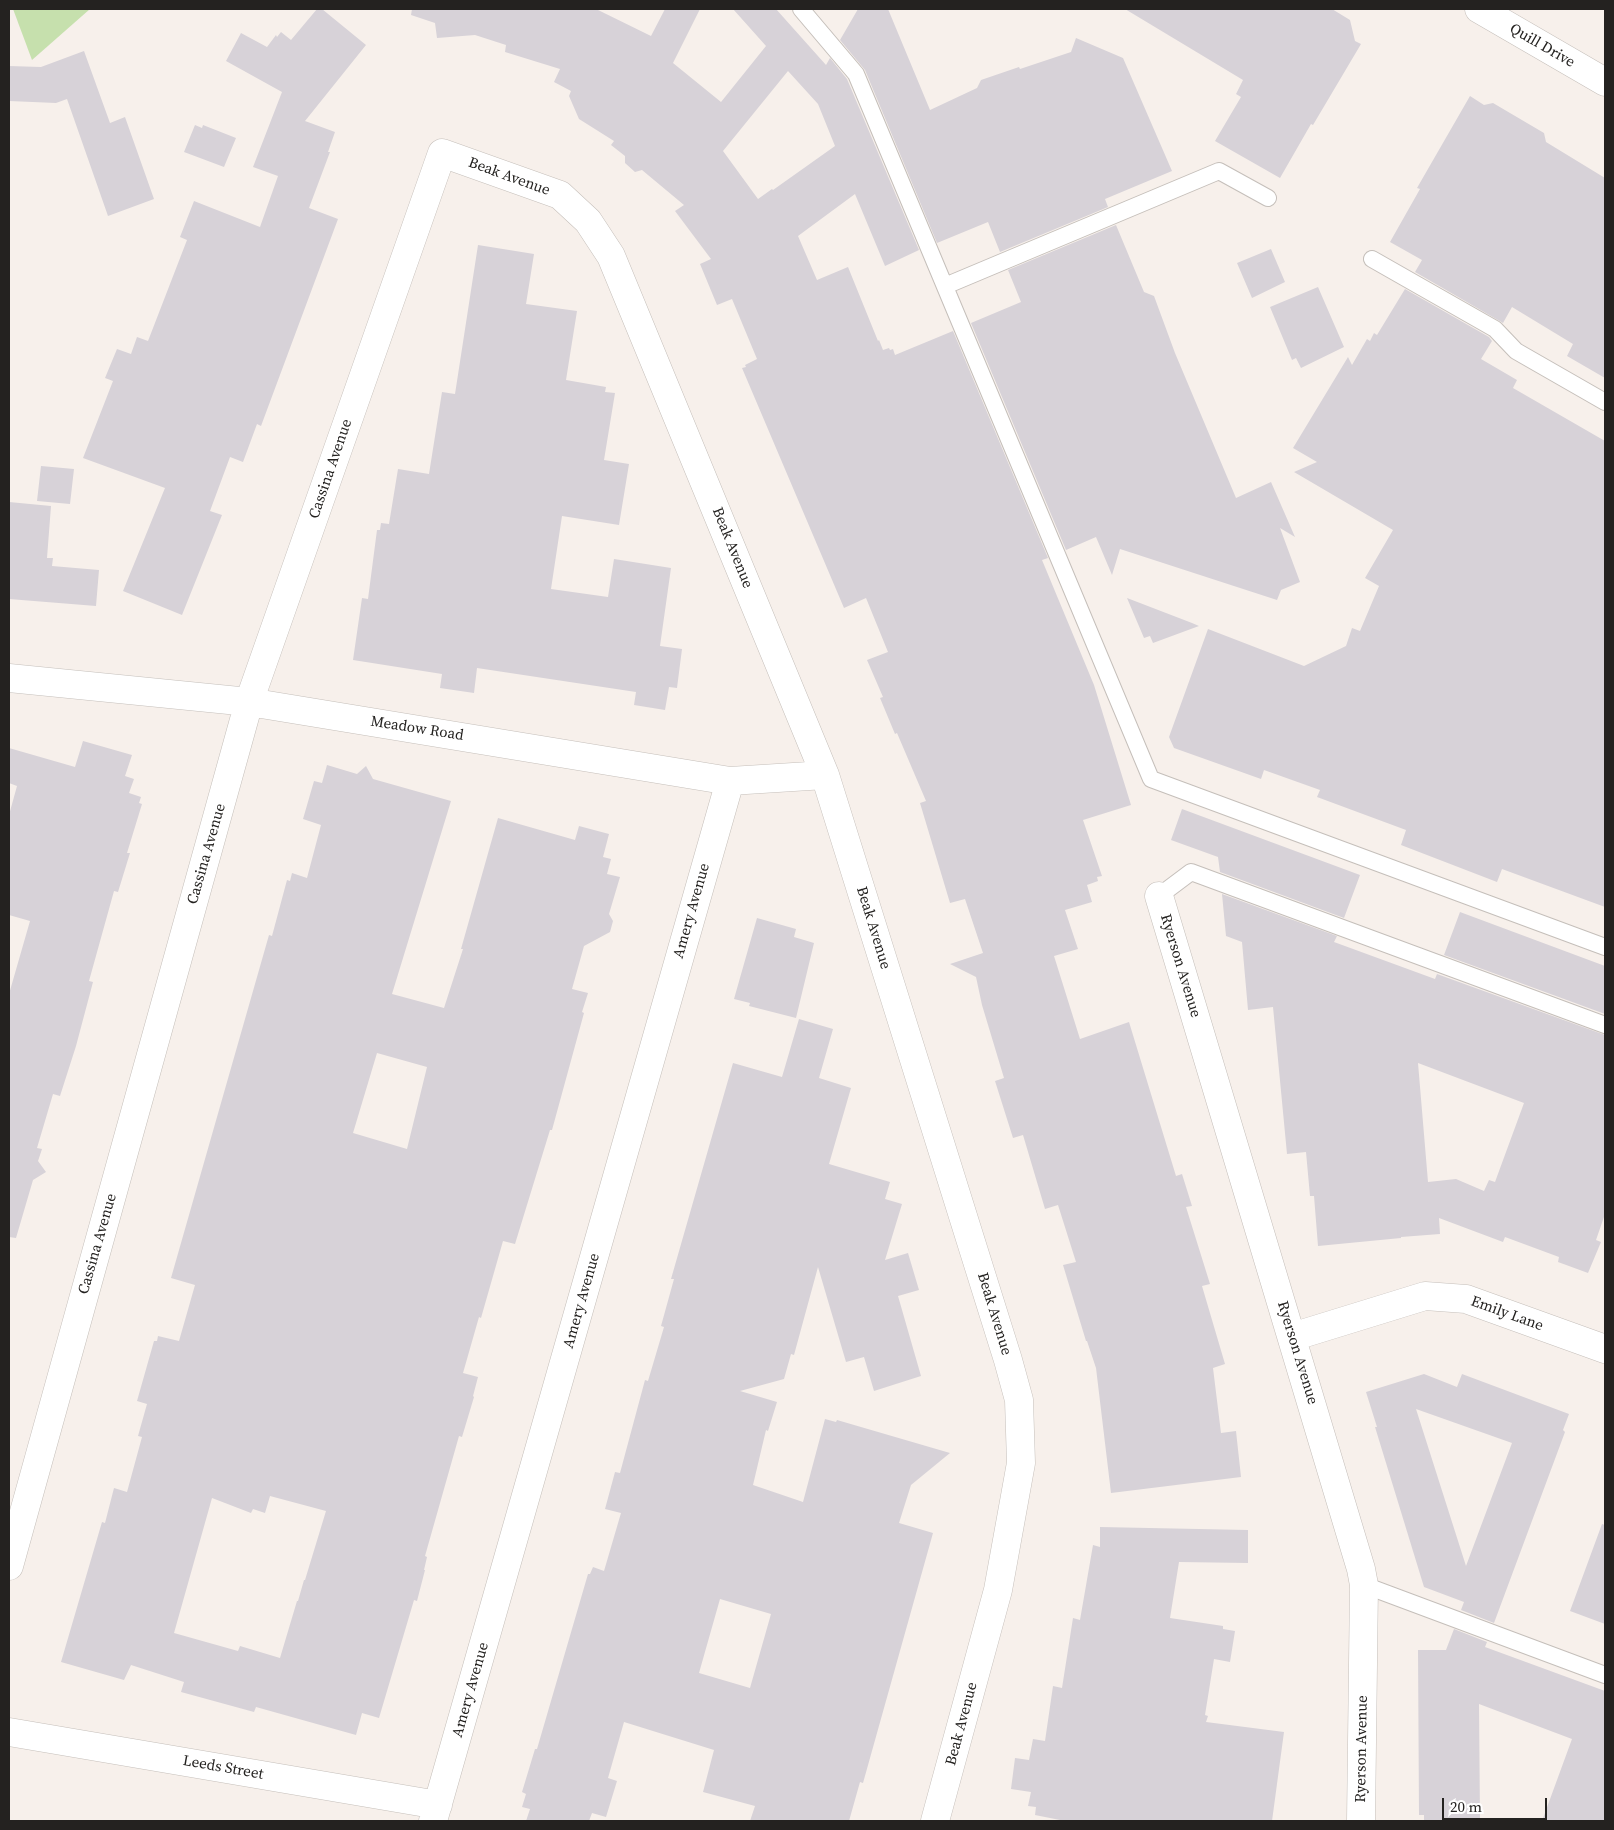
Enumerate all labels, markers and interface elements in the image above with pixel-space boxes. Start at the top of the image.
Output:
street label: Quill Drive [1506,20,1578,72]
street label: Beak Avenue [466,154,552,200]
street label: Cassina Avenue [306,417,356,521]
street label: Beak Avenue [708,505,756,591]
street label: Meadow Road [369,713,465,745]
street label: Cassina Avenue [184,802,230,906]
street label: Amery Avenue [670,861,714,961]
street label: Beak Avenue [852,884,894,972]
street label: Ryerson Avenue [1156,912,1204,1020]
street label: Cassina Avenue [75,1192,121,1296]
street label: Amery Avenue [560,1251,604,1351]
street label: Beak Avenue [973,1270,1015,1358]
street label: Emily Lane [1468,1293,1546,1335]
street label: Ryerson Avenue [1273,1299,1321,1407]
street label: Amery Avenue [449,1640,493,1740]
street label: Beak Avenue [942,1680,982,1768]
street label: Ryerson Avenue [1352,1695,1372,1803]
street label: Leeds Street [181,1752,265,1784]
scale bar [1444,1788,1549,1820]
text: 20 m [1450,1796,1482,1817]

